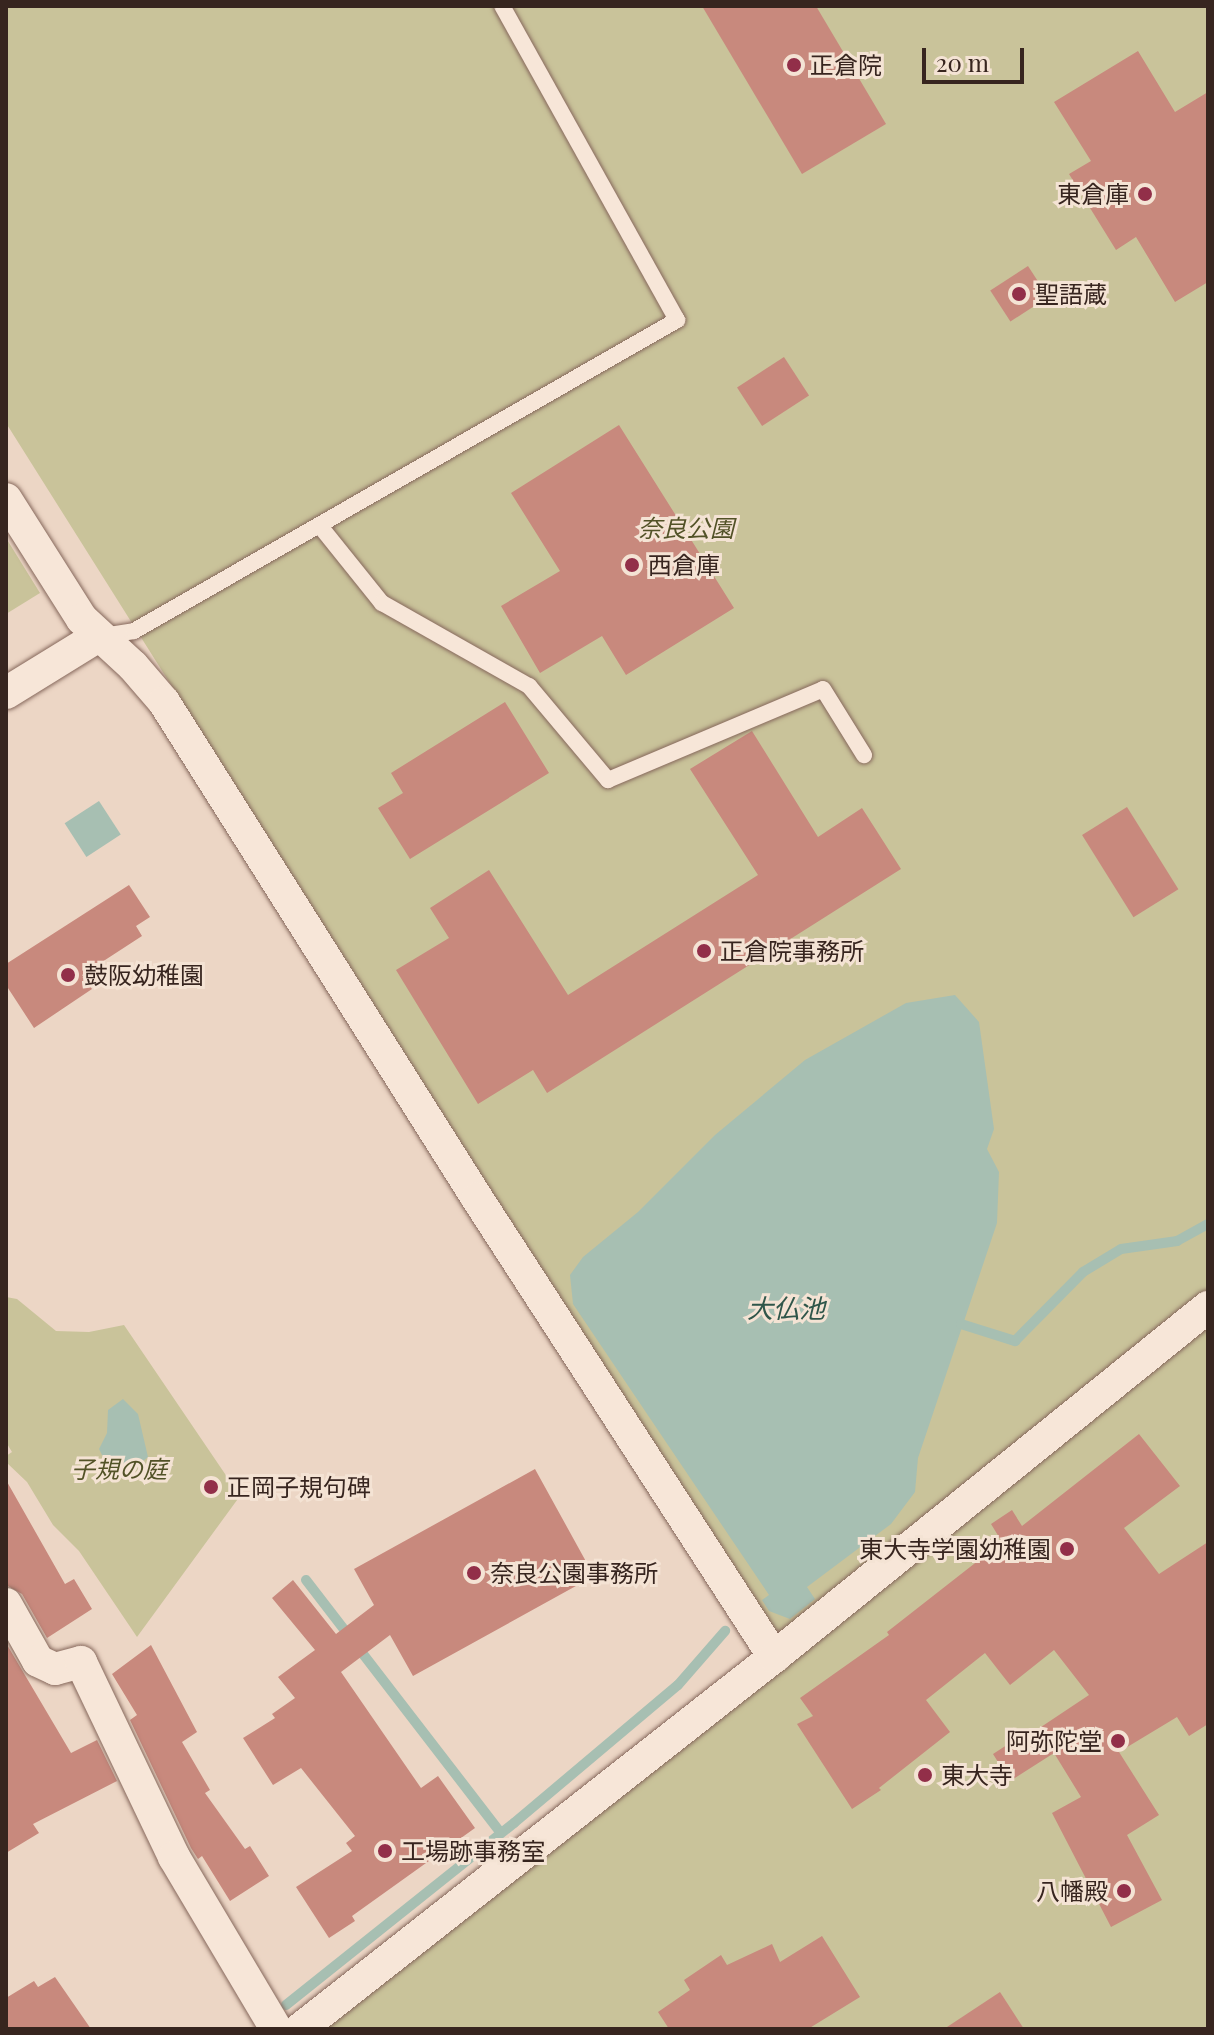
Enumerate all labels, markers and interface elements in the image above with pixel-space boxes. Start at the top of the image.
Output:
scale bar [926,32,1028,82]
text: 20 m [936,46,989,78]
place label: 正倉院 [810,51,882,79]
marker: 正倉院 [785,56,803,74]
place label: 東倉庫 [1057,180,1129,208]
marker: 東倉庫 [1136,185,1154,203]
place label: 聖語蔵 [1035,280,1107,308]
marker: 聖語蔵 [1010,285,1028,303]
park label: 奈良公園 [638,514,734,542]
place label: 西倉庫 [648,551,720,579]
marker: 西倉庫 [623,556,641,574]
place label: 正倉院事務所 [720,937,864,965]
marker: 正倉院事務所 [695,942,713,960]
place label: 鼓阪幼稚園 [84,961,204,989]
marker: 鼓阪幼稚園 [59,966,77,984]
water label: 大仏池 [747,1292,825,1324]
park label: 子規の庭 [71,1455,167,1483]
place label: 正岡子規句碑 [227,1473,371,1501]
marker: 正岡子規句碑 [202,1478,220,1496]
place label: 東大寺学園幼稚園 [859,1535,1051,1563]
marker: 東大寺学園幼稚園 [1058,1540,1076,1558]
place label: 奈良公園事務所 [490,1559,658,1587]
marker: 奈良公園事務所 [465,1564,483,1582]
place label: 阿弥陀堂 [1006,1727,1102,1755]
marker: 阿弥陀堂 [1109,1732,1127,1750]
place label: 東大寺 [941,1761,1013,1789]
marker: 東大寺 [916,1766,934,1784]
place label: 工場跡事務室 [401,1837,545,1865]
marker: 工場跡事務室 [376,1842,394,1860]
place label: 八幡殿 [1036,1877,1108,1905]
marker: 八幡殿 [1115,1882,1133,1900]

